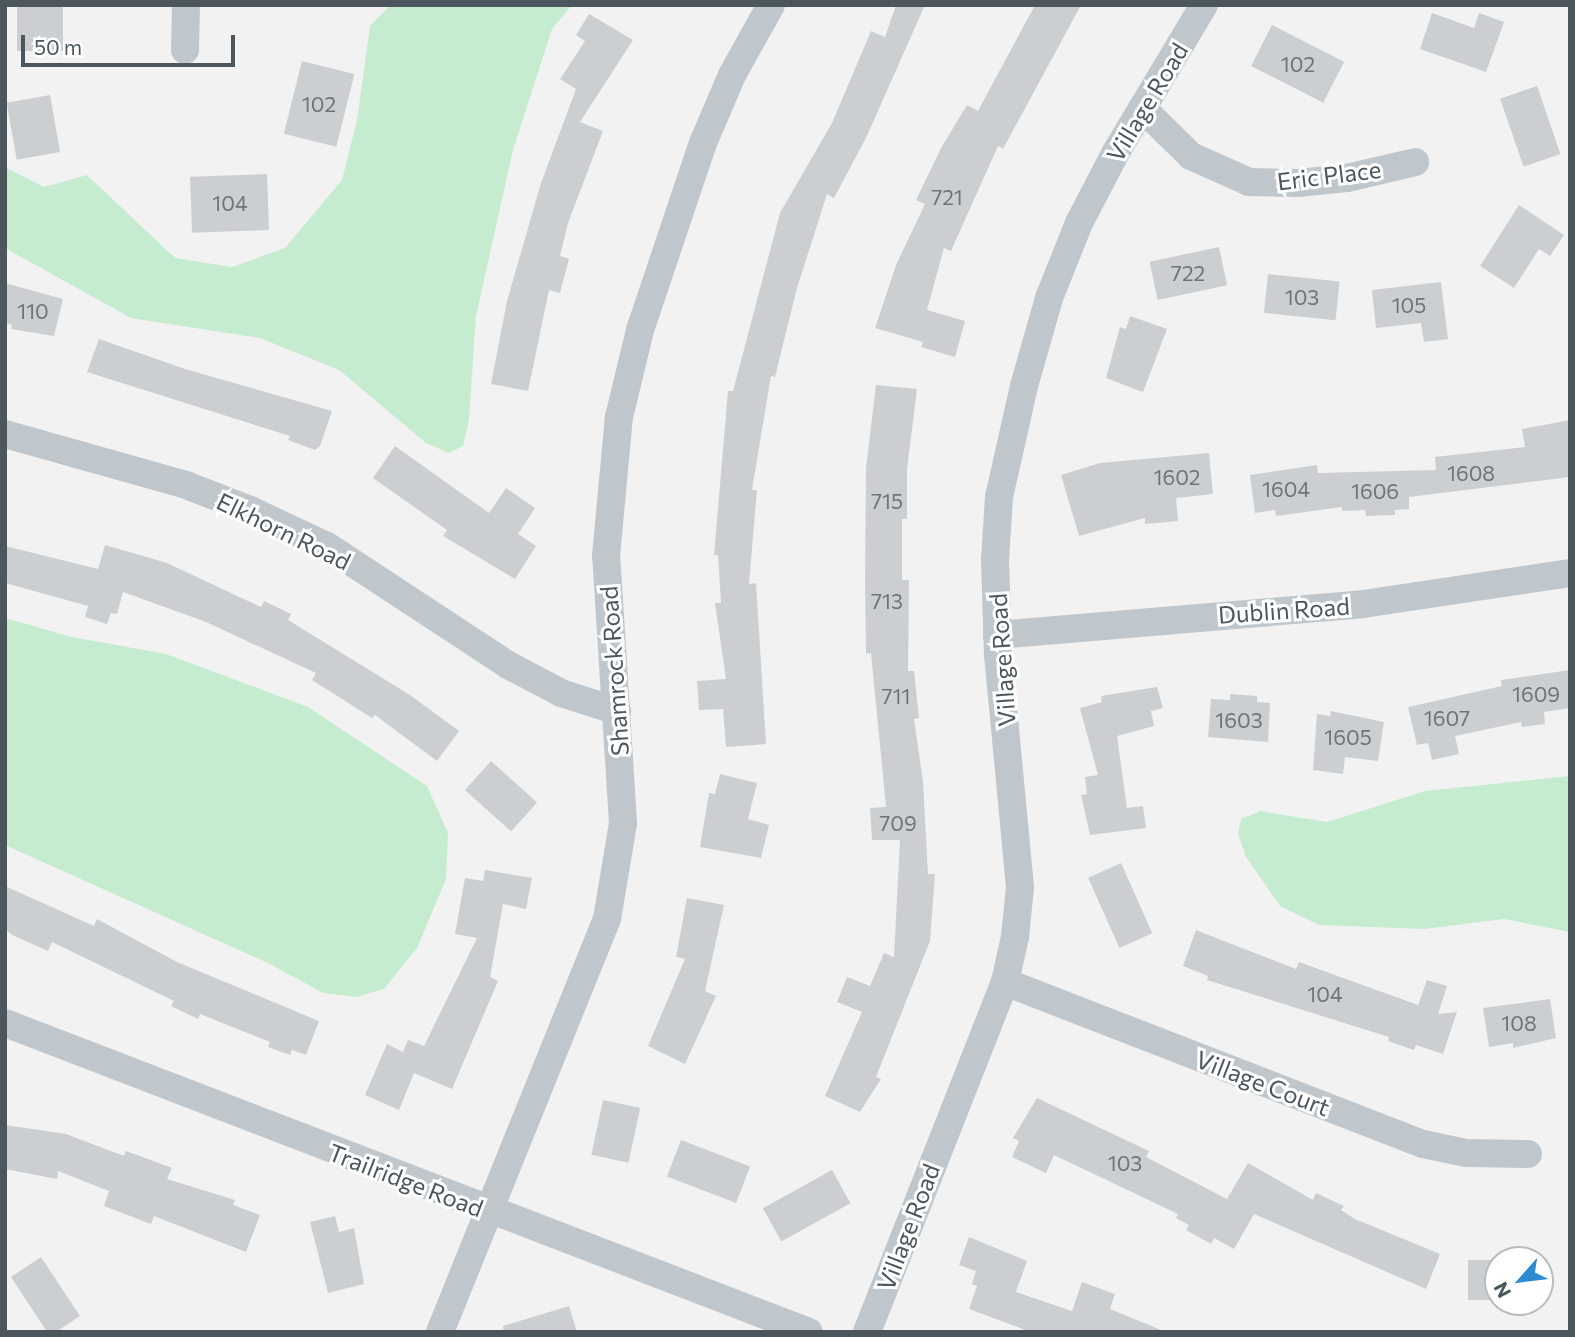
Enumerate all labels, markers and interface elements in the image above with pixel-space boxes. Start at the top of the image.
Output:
scale bar [24,21,238,65]
text: 50 m [34,34,82,59]
street label: Village Road [1100,37,1194,167]
house number: 102 [1281,51,1315,77]
house number: 102 [302,91,336,117]
street label: Eric Place [1275,154,1383,196]
house number: 721 [931,184,963,210]
house number: 104 [212,190,248,216]
house number: 722 [1171,260,1205,286]
house number: 103 [1285,284,1319,310]
house number: 105 [1392,292,1426,318]
house number: 110 [17,298,49,324]
house number: 1608 [1447,460,1495,486]
house number: 1602 [1153,464,1201,490]
house number: 1604 [1262,476,1310,502]
house number: 1606 [1351,478,1399,504]
street label: Elkhorn Road [212,486,356,576]
house number: 715 [871,488,903,514]
street label: Shamrock Road [594,585,634,757]
house number: 713 [871,588,903,614]
street label: Dublin Road [1217,591,1351,629]
street label: Village Road [983,592,1021,728]
house number: 1609 [1512,681,1560,707]
house number: 711 [881,683,911,709]
house number: 1607 [1424,705,1470,731]
house number: 1603 [1215,707,1263,733]
house number: 1605 [1324,724,1372,750]
house number: 709 [879,810,917,836]
house number: 104 [1307,981,1343,1007]
house number: 108 [1501,1010,1537,1036]
street label: Village Court [1192,1044,1334,1122]
street label: Trailridge Road [325,1137,487,1223]
house number: 103 [1108,1150,1142,1176]
street label: Village Road [871,1160,945,1294]
north arrow [1484,1246,1554,1316]
text: N [1488,1278,1515,1302]

